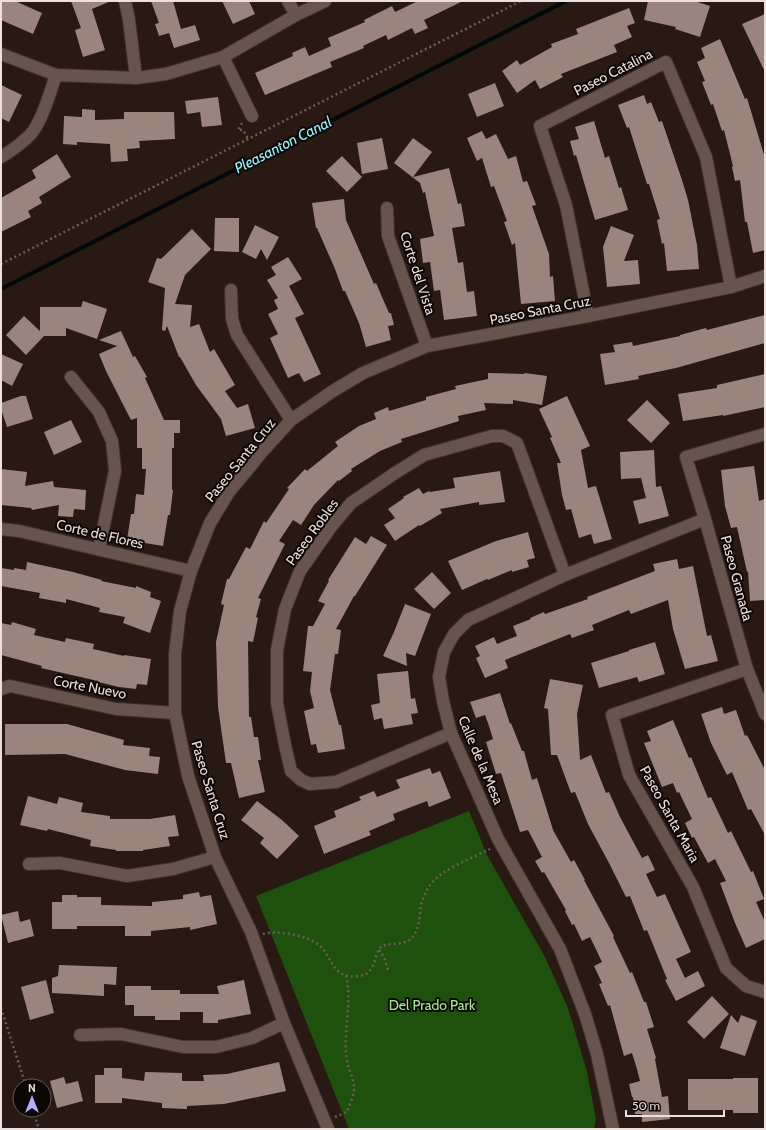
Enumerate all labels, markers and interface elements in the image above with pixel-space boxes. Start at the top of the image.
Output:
street label: Paseo Catalina [571,44,656,99]
water label: Pleasanton Canal [231,112,335,177]
street label: Corte del Vista [396,229,440,317]
street label: Paseo Santa Cruz [488,291,592,329]
street label: Paseo Santa Cruz [201,414,279,505]
street label: Paseo Robles [282,495,342,569]
street label: Corte de Flores [55,515,146,553]
street label: Paseo Granada [717,533,757,623]
street label: Corte Nuevo [52,671,128,703]
street label: Calle de la Mesa [454,713,508,807]
street label: Paseo Santa Cruz [187,738,235,842]
street label: Paseo Santa Maria [636,763,704,866]
park label: Del Prado Park [389,996,476,1014]
north arrow [12,1078,52,1118]
text: N [28,1081,36,1095]
scale bar [626,1092,724,1118]
text: 50 m [632,1098,660,1113]

